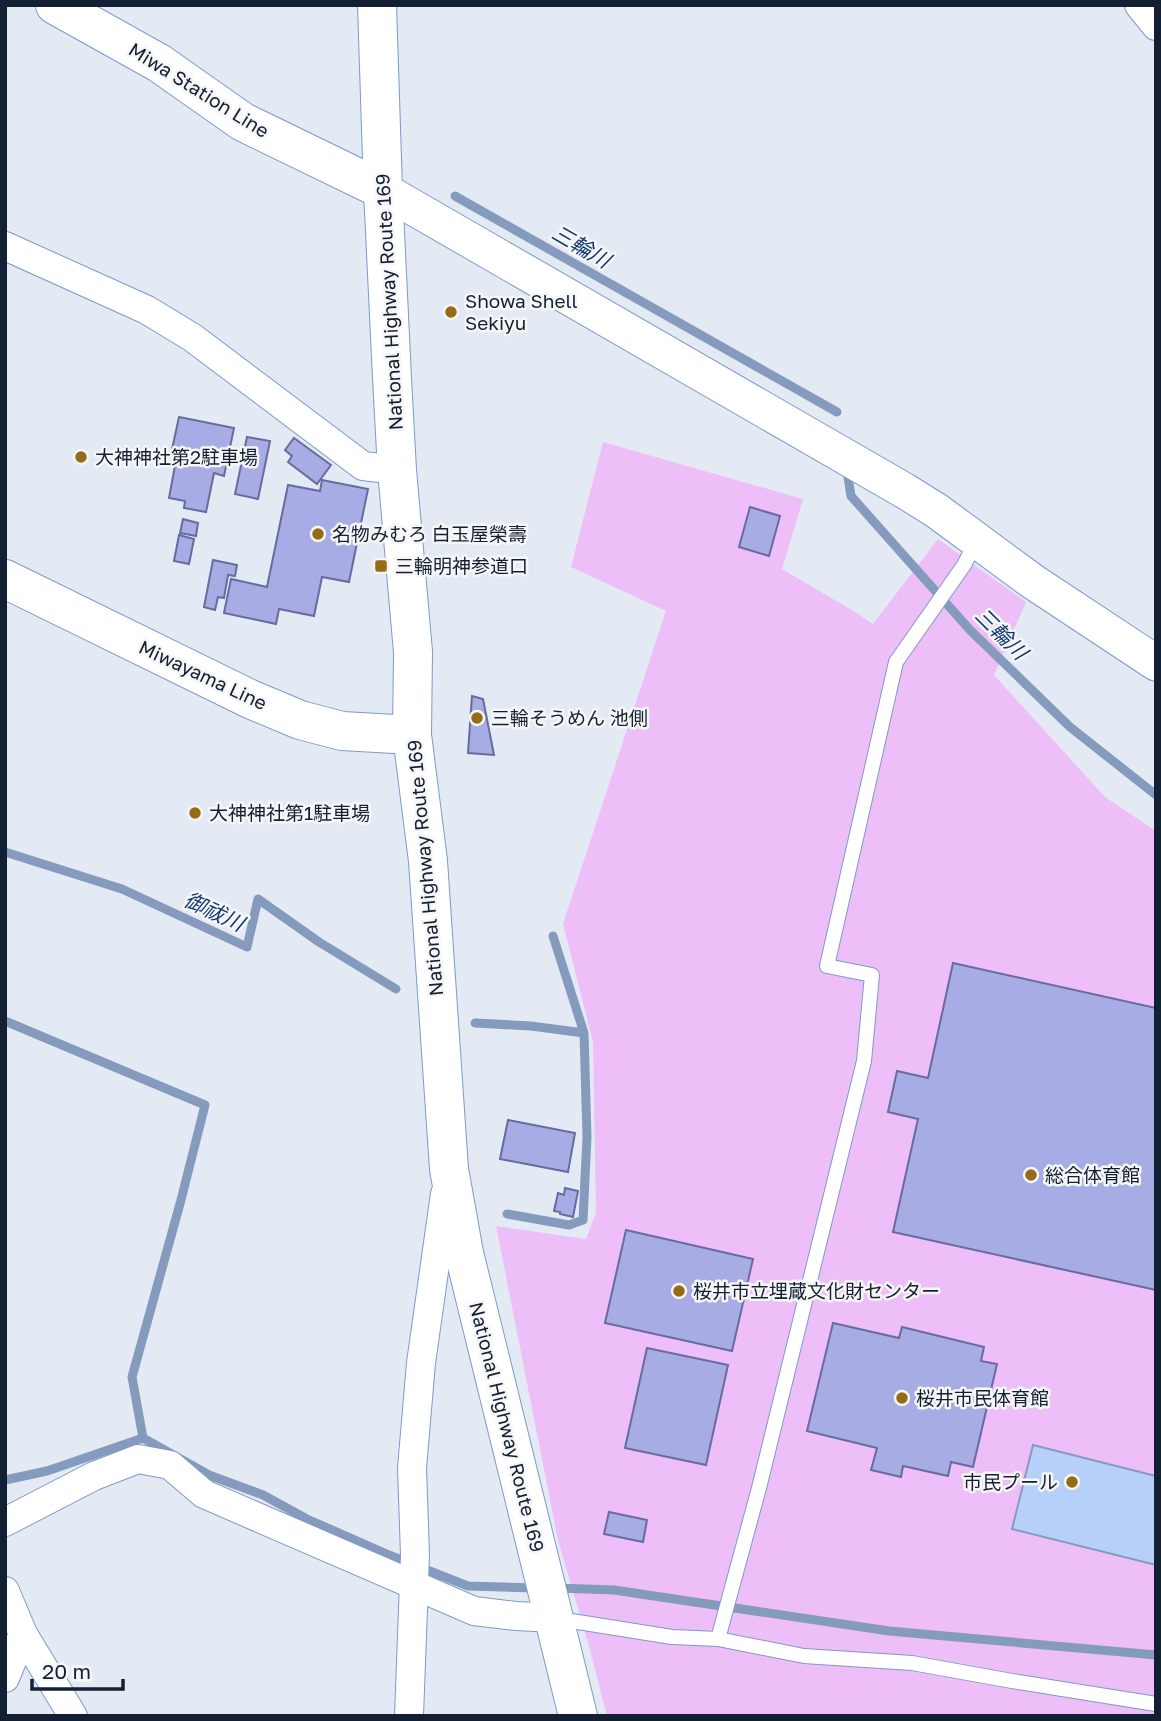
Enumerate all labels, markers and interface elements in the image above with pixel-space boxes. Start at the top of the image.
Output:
street label: Miwa Station Line [125,37,274,142]
street label: National Highway Route 169 [370,173,407,431]
water label: 三輪川 [548,219,617,274]
place label: Showa Shell Sekiyu [465,289,578,334]
marker: Showa Shell Sekiyu [443,304,459,320]
place label: 大神神社第2駐車場 [95,445,258,468]
marker: 大神神社第2駐車場 [73,449,89,465]
place label: 名物みむろ 白玉屋榮壽 [332,522,527,545]
marker: 名物みむろ 白玉屋榮壽 [310,526,326,542]
place label: 三輪明神参道口 [395,554,528,577]
marker: 三輪明神参道口 [373,558,389,574]
water label: 三輪川 [970,602,1035,666]
street label: Miwayama Line [136,635,271,714]
place label: 三輪そうめん 池側 [491,706,648,729]
marker: 三輪そうめん 池側 [469,710,485,726]
street label: National Highway Route 169 [402,739,447,997]
place label: 大神神社第1駐車場 [209,801,370,824]
marker: 大神神社第1駐車場 [187,805,203,821]
water label: 御祓川 [180,886,250,937]
place label: 総合体育館 [1045,1163,1140,1186]
marker: 総合体育館 [1023,1167,1039,1183]
place label: 桜井市立埋蔵文化財センター [693,1279,940,1302]
marker: 桜井市立埋蔵文化財センター [671,1283,687,1299]
street label: National Highway Route 169 [465,1299,550,1554]
place label: 桜井市民体育館 [916,1386,1049,1409]
marker: 桜井市民体育館 [894,1390,910,1406]
place label: 市民プール [963,1470,1058,1493]
marker: 市民プール [1064,1474,1080,1490]
scale bar [32,1648,122,1692]
text: 20 m [42,1658,91,1684]

